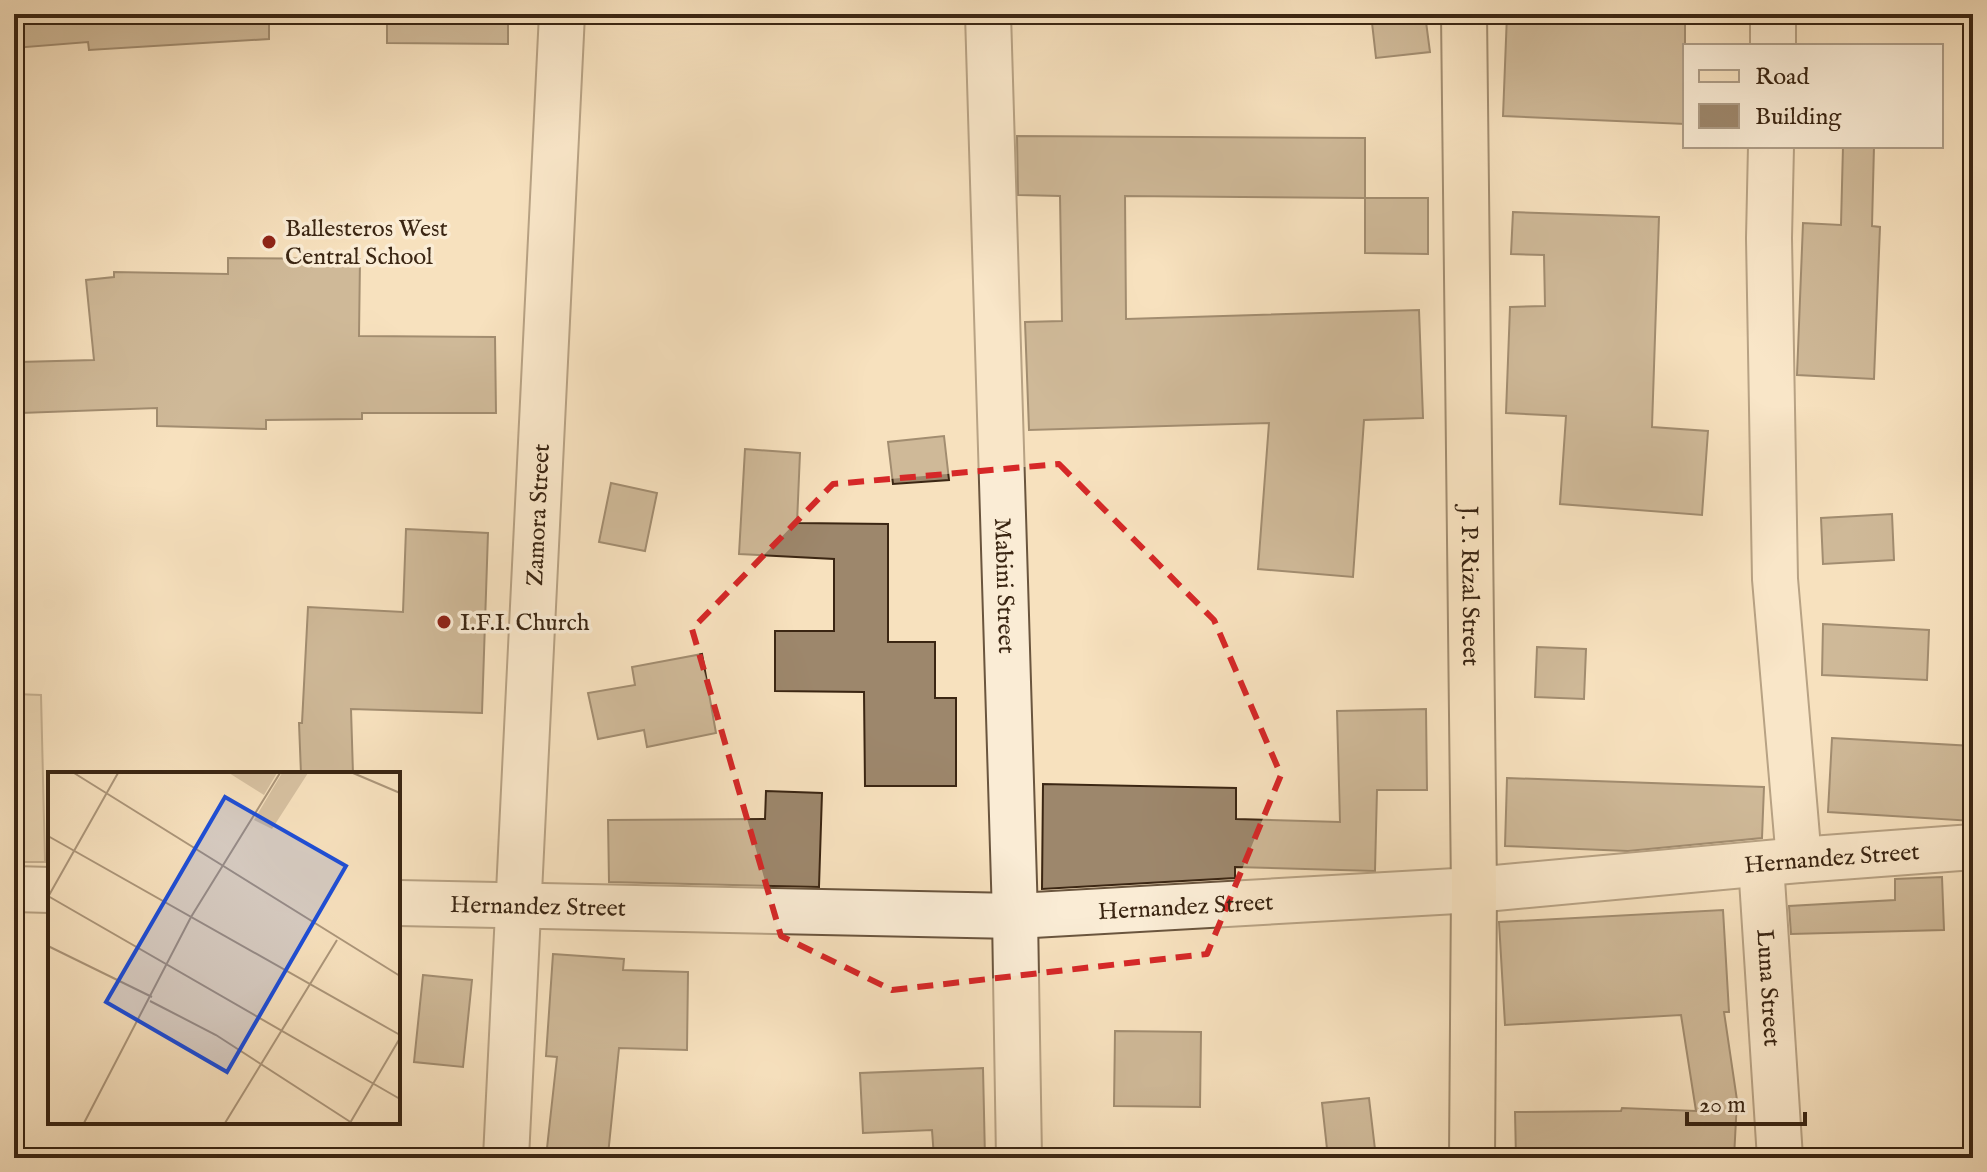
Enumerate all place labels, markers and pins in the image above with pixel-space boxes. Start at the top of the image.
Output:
place label: Ballesteros West Central School [285,214,448,273]
marker: Ballesteros West Central School [260,233,278,251]
place label: I.F.I. Church [460,608,590,639]
marker: I.F.I. Church [435,613,453,631]

